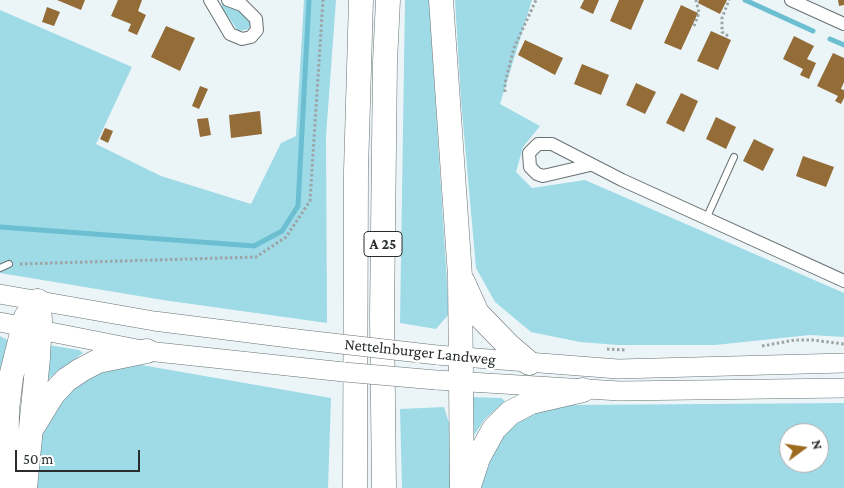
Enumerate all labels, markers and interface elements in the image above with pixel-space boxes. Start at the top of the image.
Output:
road number: A 25 [364,232,402,256]
street label: Nettelnburger Landweg [343,335,497,369]
north arrow [779,423,829,473]
text: N [809,438,826,451]
scale bar [18,440,142,472]
text: 50 m [23,451,53,467]

